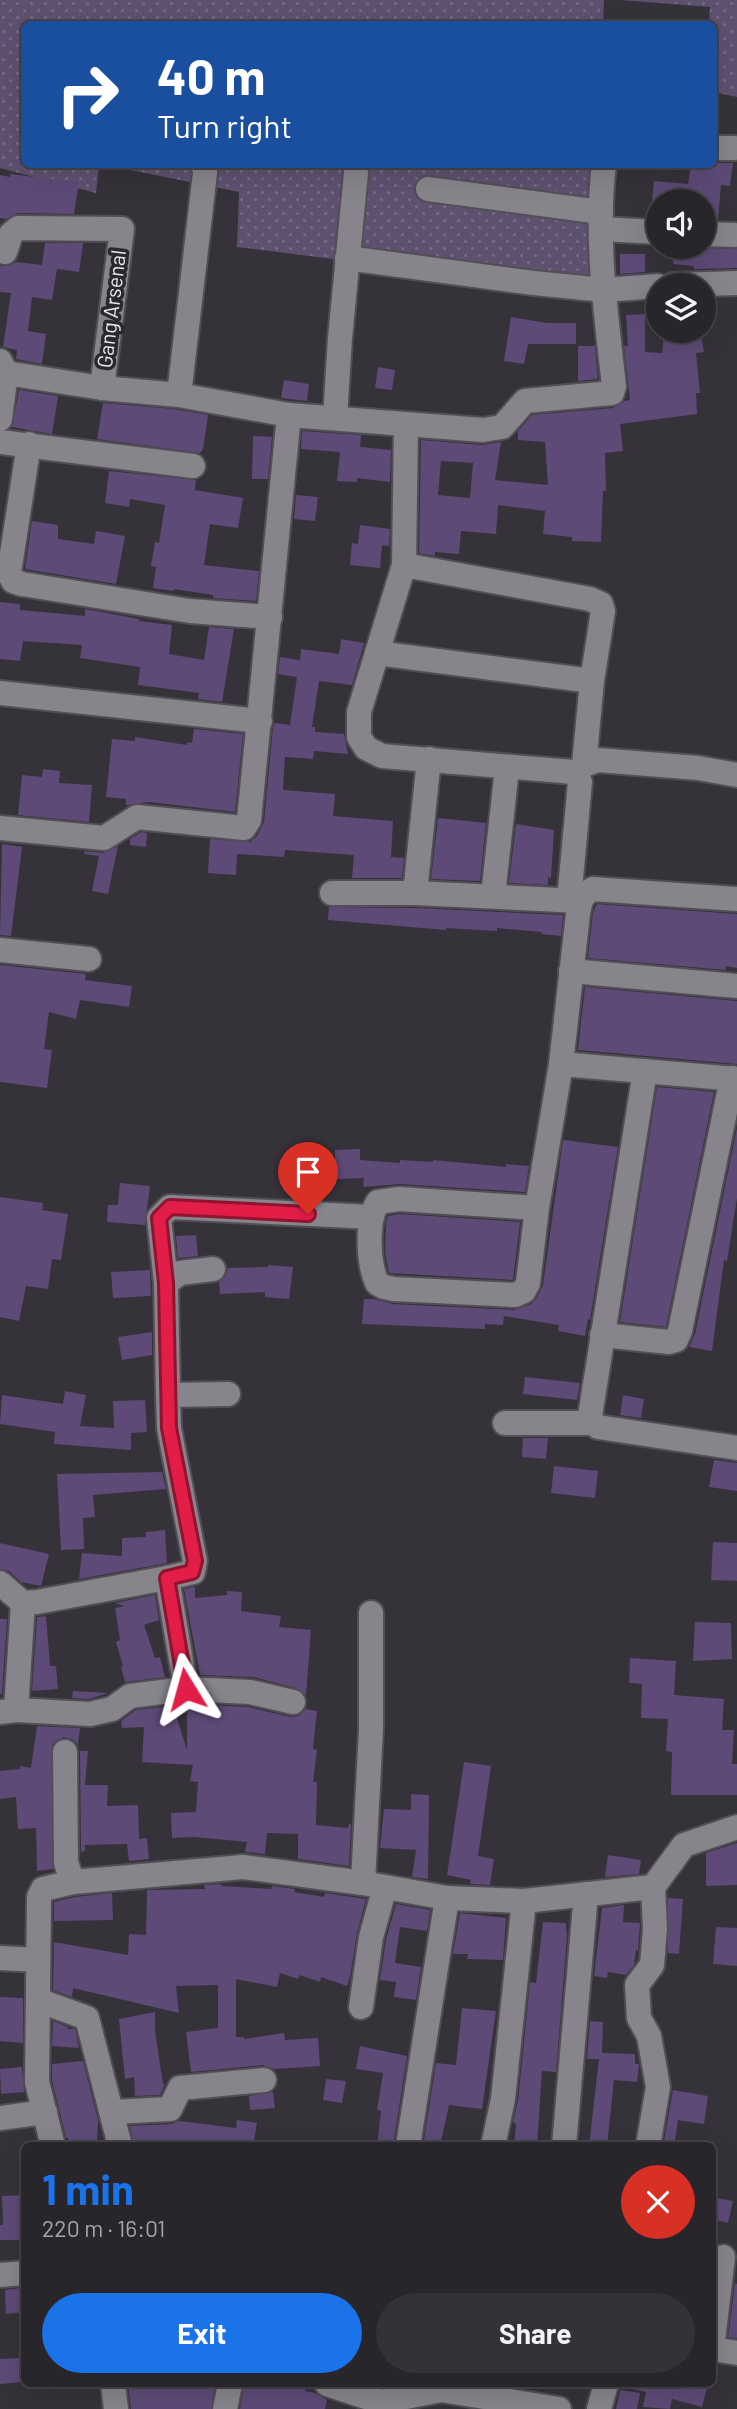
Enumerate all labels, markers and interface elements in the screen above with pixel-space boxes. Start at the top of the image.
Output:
text: 40 m [157,46,265,105]
icon: right [42,49,133,140]
text: Turn right [157,106,292,144]
map controls [646,189,716,343]
button: sound [646,189,716,259]
street label: Gang Arsenal [91,248,130,369]
button: layers [646,273,716,343]
pin [278,1142,338,1214]
icon: arrive [289,1153,327,1191]
position arrow [149,1652,223,1726]
text: 1 min [42,2163,134,2213]
button: close [621,2165,695,2239]
text: 220 m · 16:01 [42,2214,165,2242]
button: Exit [42,2293,362,2373]
button: Share [376,2293,695,2373]

